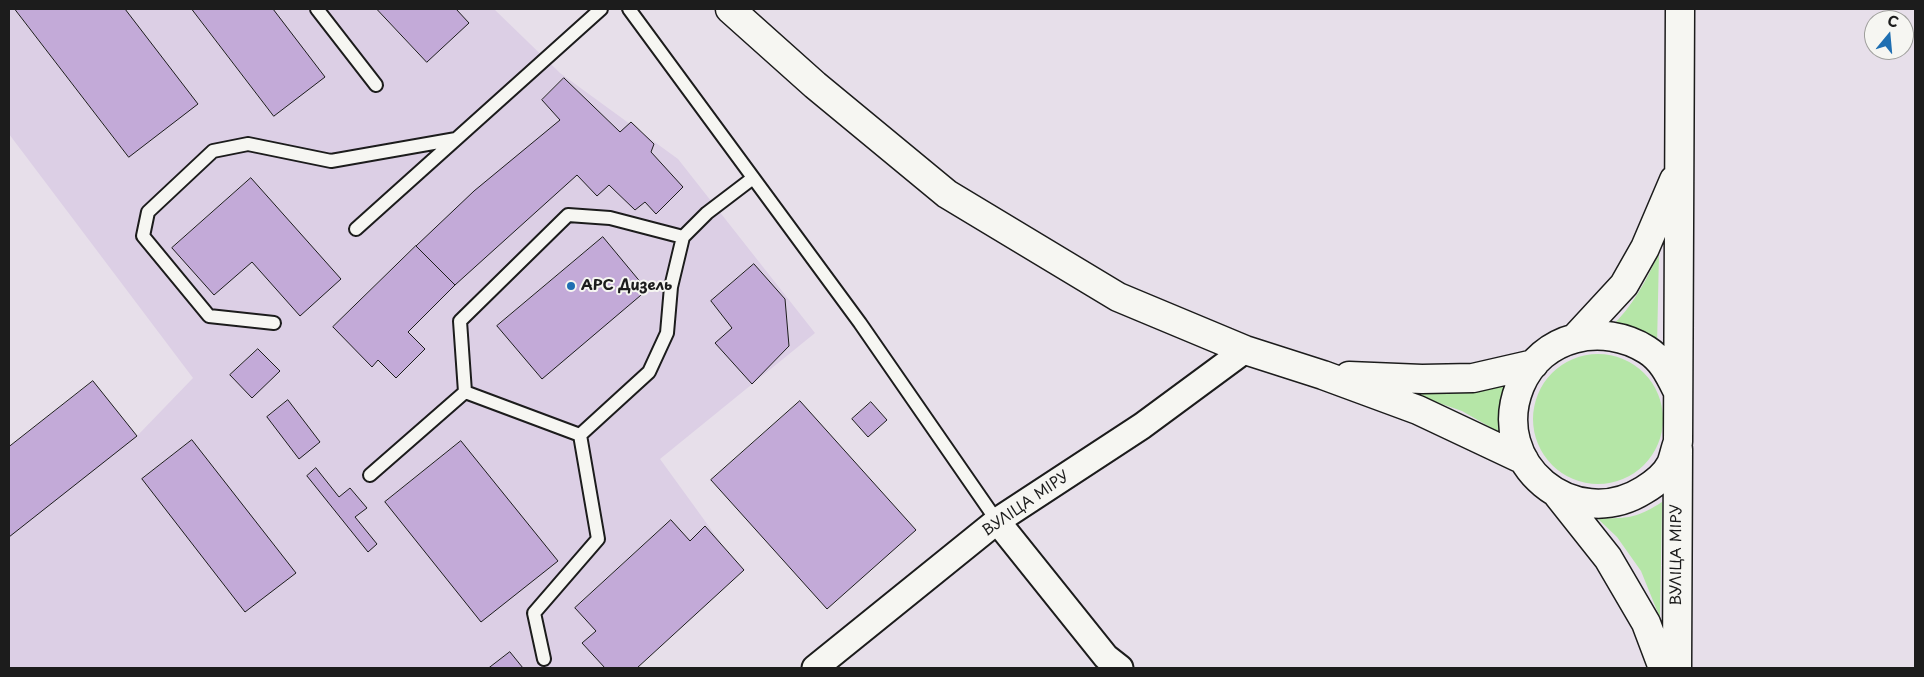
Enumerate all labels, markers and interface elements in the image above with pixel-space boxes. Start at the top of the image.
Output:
north arrow [1864,10,1914,60]
text: С [1885,10,1901,33]
place label: АРС Дизель [581,277,672,295]
marker: АРС Дизель [565,280,577,292]
street label: ВУЛІЦА МІРУ [979,468,1073,540]
street label: ВУЛІЦА МІРУ [1668,504,1686,606]

